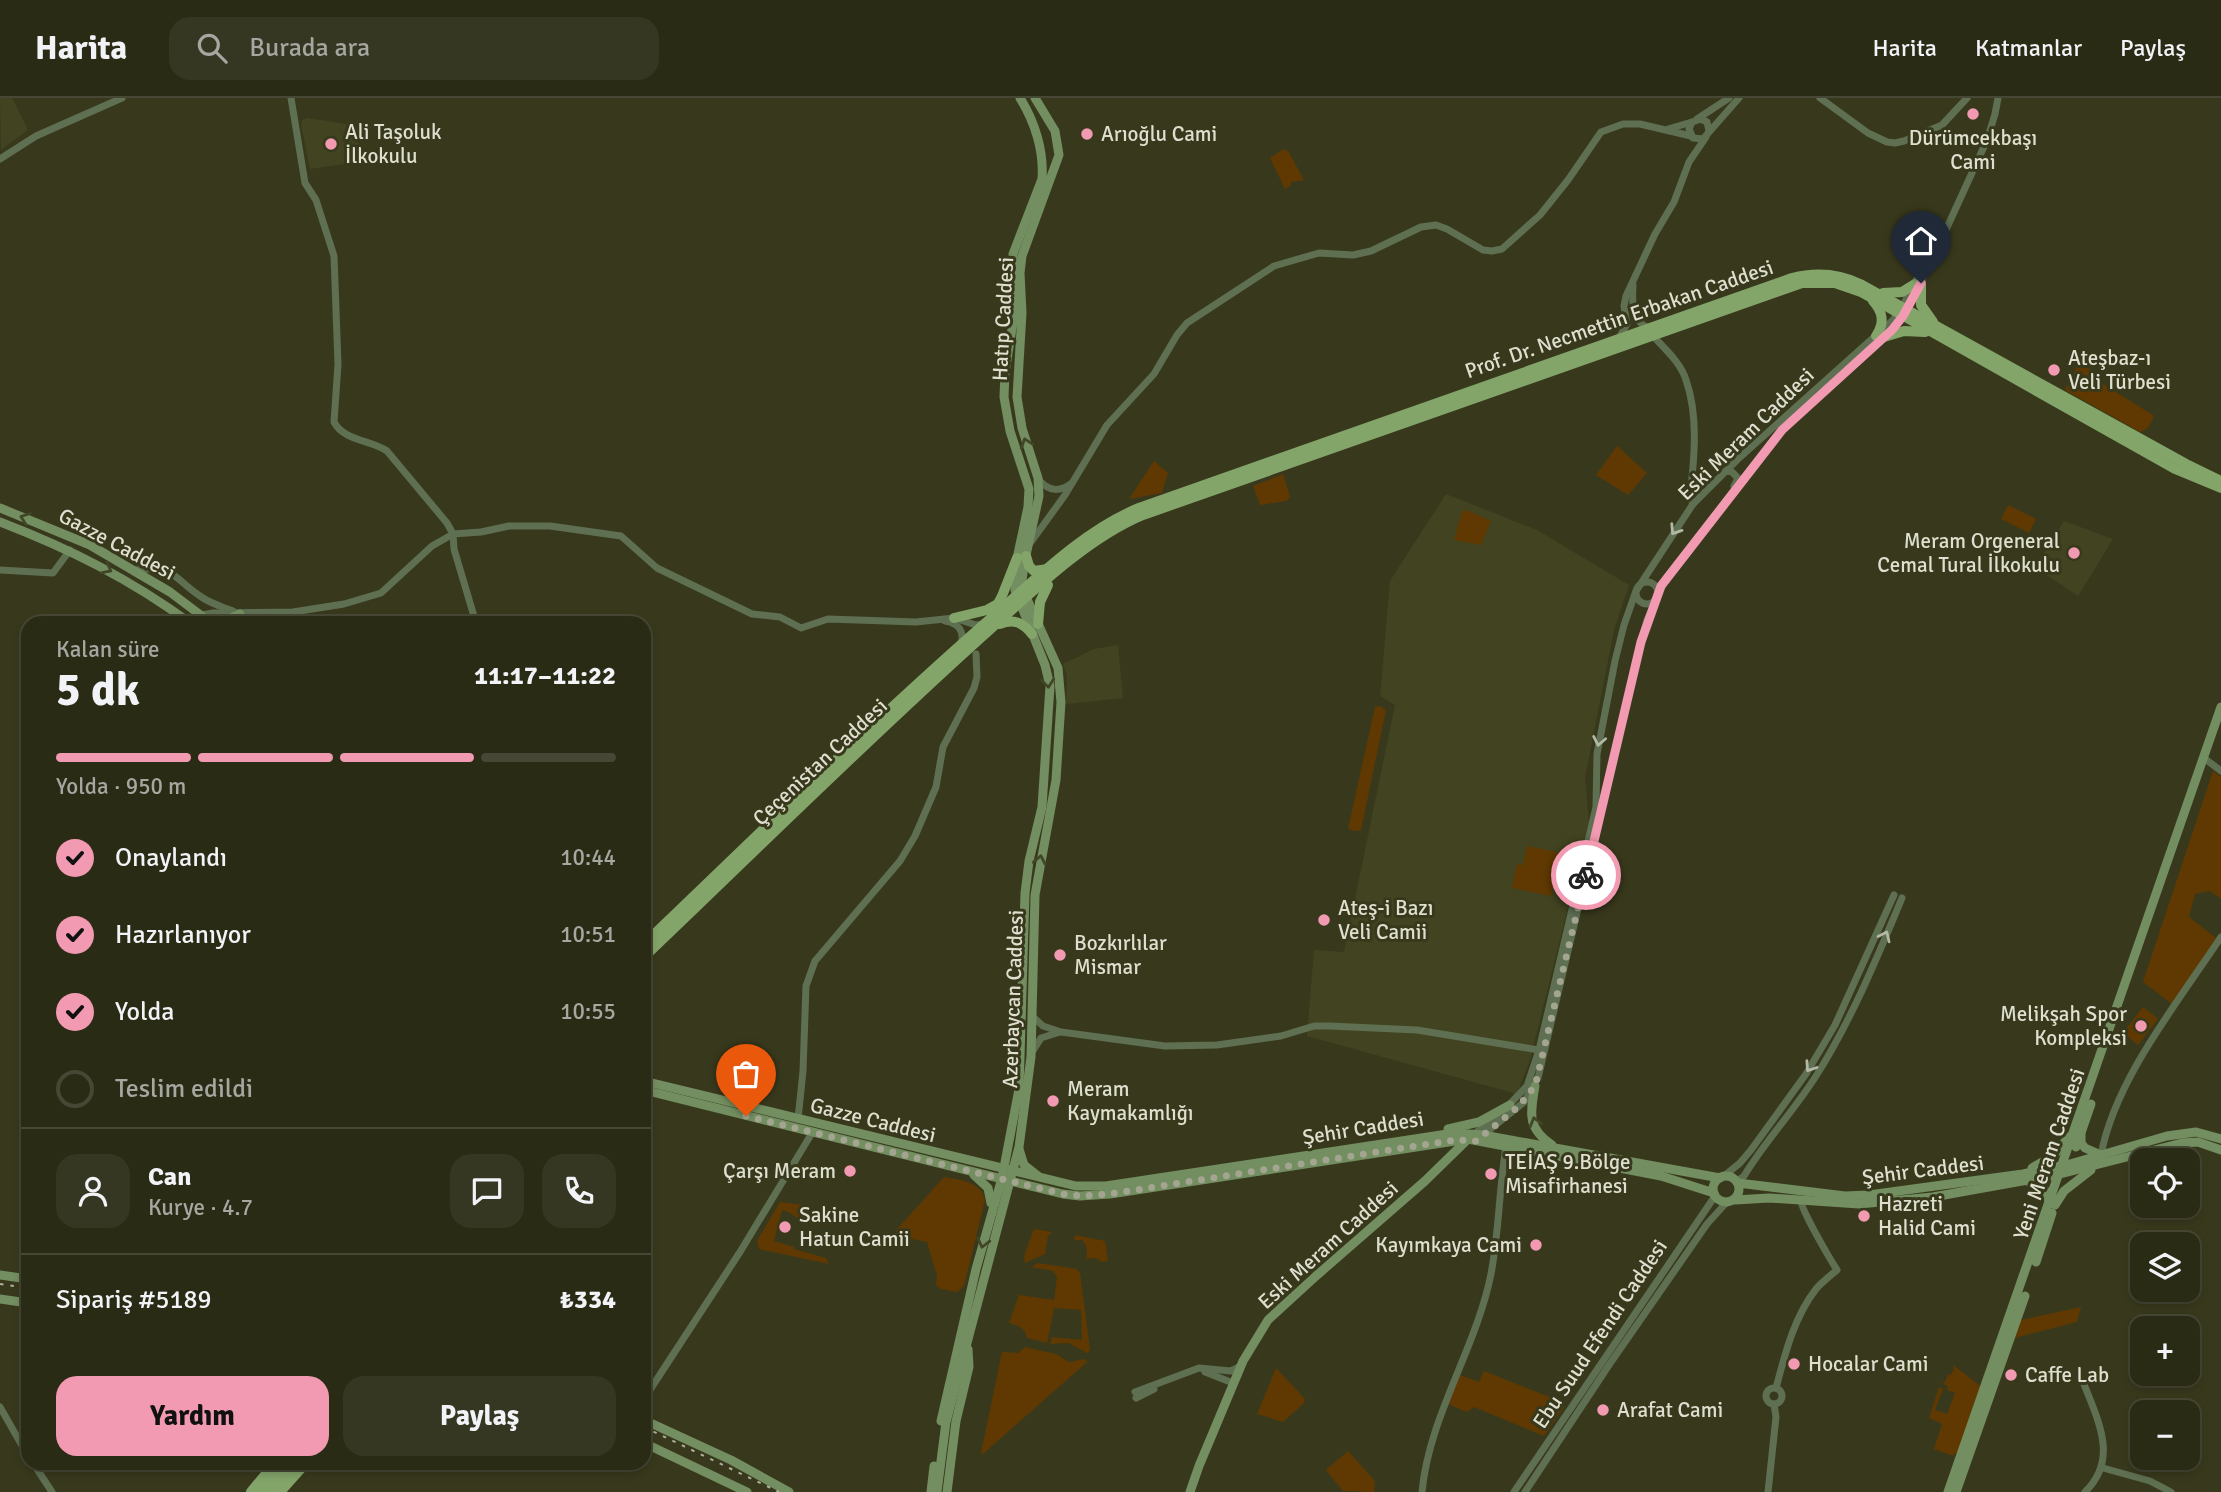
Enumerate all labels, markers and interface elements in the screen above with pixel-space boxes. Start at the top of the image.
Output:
search box [169,17,659,80]
text: Harita [35,28,127,69]
icon: search [193,29,231,67]
text: Burada ara [249,32,370,64]
text: Harita [1872,33,1937,63]
text: Katmanlar [1975,33,2082,63]
text: Paylaş [2120,33,2186,63]
marker: Dürümcekbaşı Cami [1965,106,1981,122]
place label: Ali Taşoluk İlkokulu [345,119,442,169]
place label: Arıoğlu Cami [1101,121,1217,147]
place label: Dürümcekbaşı Cami [1909,125,2037,175]
marker: Arıoğlu Cami [1079,126,1095,142]
marker: Ali Taşoluk İlkokulu [323,136,339,152]
pin [1891,211,1951,283]
icon: home [1902,222,1940,260]
street label: Prof. Dr. Necmettin Erbakan Caddesi [1461,254,1777,384]
street label: Hatıp Caddesi [987,256,1019,382]
place label: Ateşbaz-ı Veli Türbesi [2068,345,2171,395]
street label: Eski Meram Caddesi [1672,362,1820,506]
marker: Ateşbaz-ı Veli Türbesi [2046,362,2062,378]
one-way arrow [1020,437,1035,449]
street label: Gazze Caddesi [54,502,180,586]
one-way arrow [19,512,31,526]
one-way arrow [1671,523,1684,536]
place label: Meram Orgeneral Cemal Tural İlkokulu [1877,528,2060,578]
marker: Meram Orgeneral Cemal Tural İlkokulu [2066,545,2082,561]
one-way arrow [100,561,112,574]
text: Kalan süre [56,635,160,664]
text: 11:17–11:22 [474,660,616,692]
text: 5 dk [56,662,140,718]
one-way arrow [1040,677,1055,689]
street label: Çeçenistan Caddesi [747,693,893,831]
one-way arrow [1593,735,1608,747]
text: Yolda · 950 m [56,772,186,801]
icon: check [56,839,94,877]
courier [1551,840,1621,910]
text: Onaylandı [115,842,227,874]
text: 10:44 [560,843,616,872]
one-way arrow [1032,854,1047,866]
icon: bike [1567,856,1605,894]
place label: Ateş-i Bazı Veli Camii [1338,895,1433,945]
street label: Azerbaycan Caddesi [997,909,1029,1089]
marker: Ateş-i Bazı Veli Camii [1316,912,1332,928]
icon: check [56,916,94,954]
text: Hazırlanıyor [115,919,251,951]
text: 10:51 [560,920,616,949]
place label: Bozkırlılar Mismar [1074,930,1167,980]
one-way arrow [1877,930,1891,943]
marker: Bozkırlılar Mismar [1052,947,1068,963]
icon: check [56,993,94,1031]
text: Yolda [115,996,175,1028]
text: 10:55 [560,997,616,1026]
place label: Melikşah Spor Kompleksi [2000,1001,2127,1051]
marker: Melikşah Spor Kompleksi [2133,1018,2149,1034]
pin [716,1044,776,1116]
icon: bag [727,1055,765,1093]
one-way arrow [1806,1059,1819,1072]
street label: Yeni Meram Caddesi [2007,1065,2091,1243]
text: Teslim edildi [115,1073,253,1105]
place label: Meram Kaymakamlığı [1067,1076,1194,1126]
street label: Gazze Caddesi [807,1092,939,1148]
marker: Meram Kaymakamlığı [1045,1093,1061,1109]
street label: Şehir Caddesi [1300,1106,1426,1150]
one-way arrow [1528,1116,1543,1128]
map controls [2130,1148,2200,1470]
button: locate [2130,1148,2200,1218]
place label: TEİAŞ 9.Bölge Misafirhanesi [1505,1149,1631,1199]
street label: Şehir Caddesi [1861,1150,1985,1190]
button: person [56,1154,130,1228]
button: chat [450,1154,524,1228]
button: phone [542,1154,616,1228]
place label: Çarşı Meram [723,1158,836,1184]
text: Can [148,1161,191,1193]
marker: Çarşı Meram [842,1163,858,1179]
marker: TEİAŞ 9.Bölge Misafirhanesi [1483,1166,1499,1182]
street label: Eski Meram Caddesi [1253,1175,1403,1315]
place label: Hazreti Halid Cami [1878,1191,1976,1241]
text: Kurye · 4.7 [148,1193,253,1222]
place label: Sakine Hatun Camii [799,1202,910,1252]
marker: Hazreti Halid Cami [1856,1208,1872,1224]
marker: Sakine Hatun Camii [777,1219,793,1235]
place label: Kayımkaya Cami [1375,1232,1522,1258]
button: layers [2130,1232,2200,1302]
street label: Ebu Suud Efendi Caddesi [1527,1235,1673,1433]
one-way arrow [977,1237,991,1249]
marker: Kayımkaya Cami [1528,1237,1544,1253]
text: Sipariş #5189 [56,1284,212,1316]
text: ₺334 [560,1284,616,1316]
button: + [2130,1316,2200,1386]
place label: Hocalar Cami [1808,1351,1928,1377]
marker: Hocalar Cami [1786,1356,1802,1372]
place label: Caffe Lab [2025,1362,2109,1388]
marker: Caffe Lab [2003,1367,2019,1383]
button: Yardım [56,1376,329,1456]
button: Paylaş [343,1376,616,1456]
place label: Arafat Cami [1617,1397,1723,1423]
button: − [2130,1400,2200,1470]
marker: Arafat Cami [1595,1402,1611,1418]

